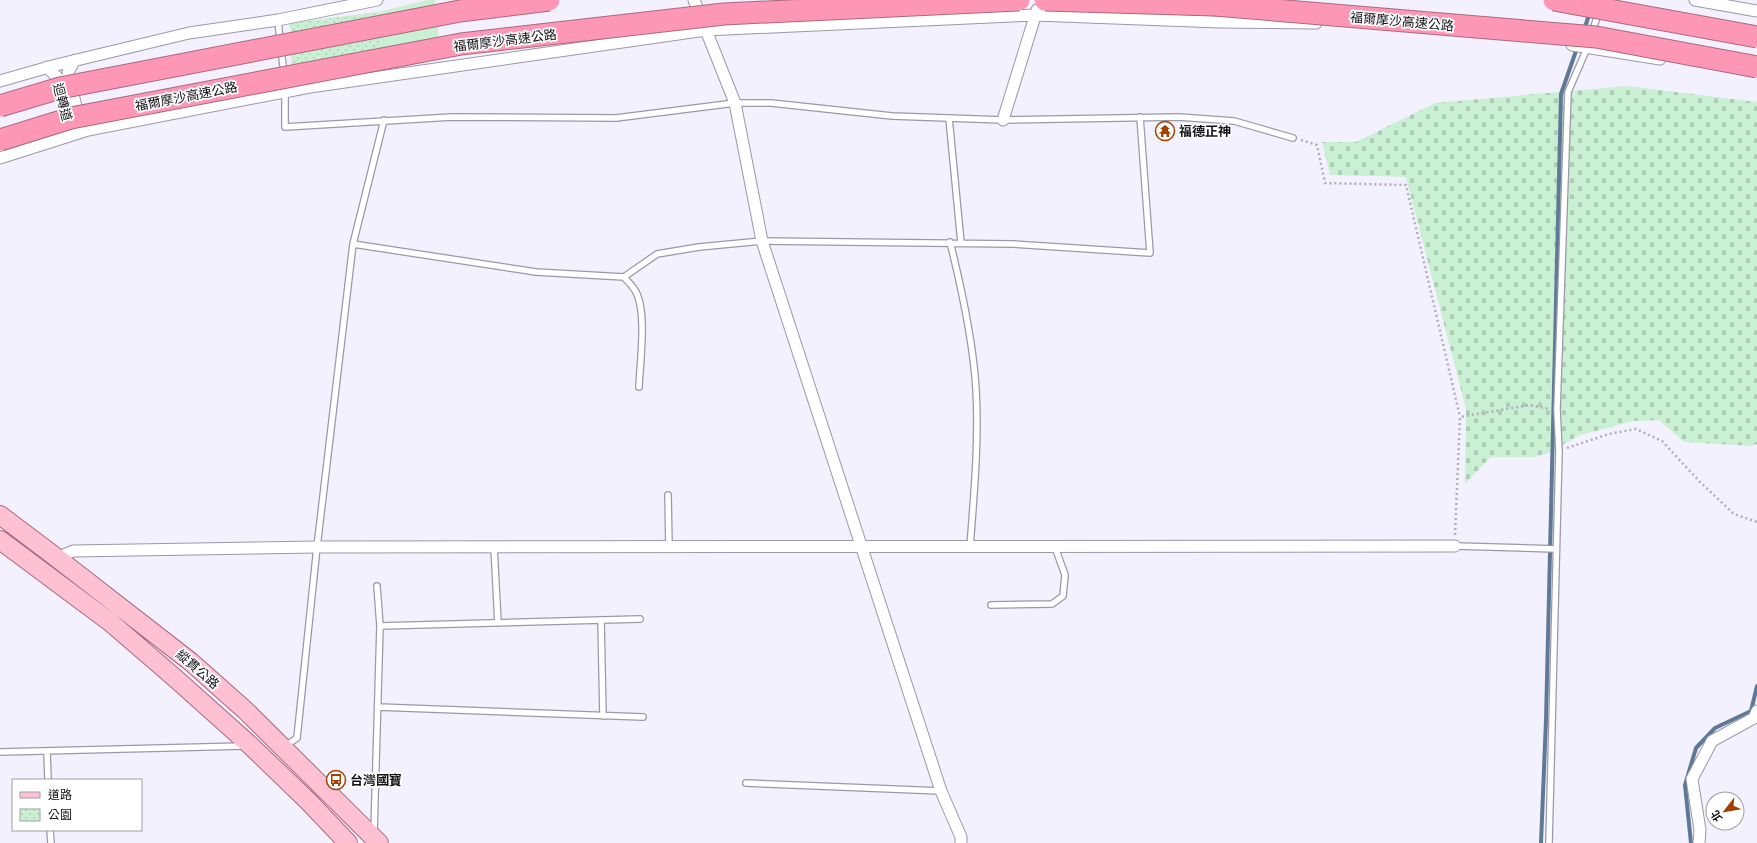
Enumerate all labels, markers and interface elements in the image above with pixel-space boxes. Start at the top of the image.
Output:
street label: 福爾摩沙高速公路 [1349,8,1455,34]
street label: 福爾摩沙高速公路 [452,26,558,54]
street label: 福爾摩沙高速公路 [133,78,239,114]
street label: 迴轉道 [50,81,76,123]
temple icon: 福德正神 [1154,120,1176,142]
place label: 福德正神 [1179,123,1231,139]
street label: 縱貫公路 [173,646,223,692]
bus stop icon: 台灣國寶 [325,769,347,791]
place label: 台灣國寶 [350,772,402,788]
legend [12,779,142,831]
text: 道路 [48,787,72,801]
north arrow [1705,791,1745,831]
text: 公園 [48,807,72,821]
text: 北 [1708,808,1724,824]

